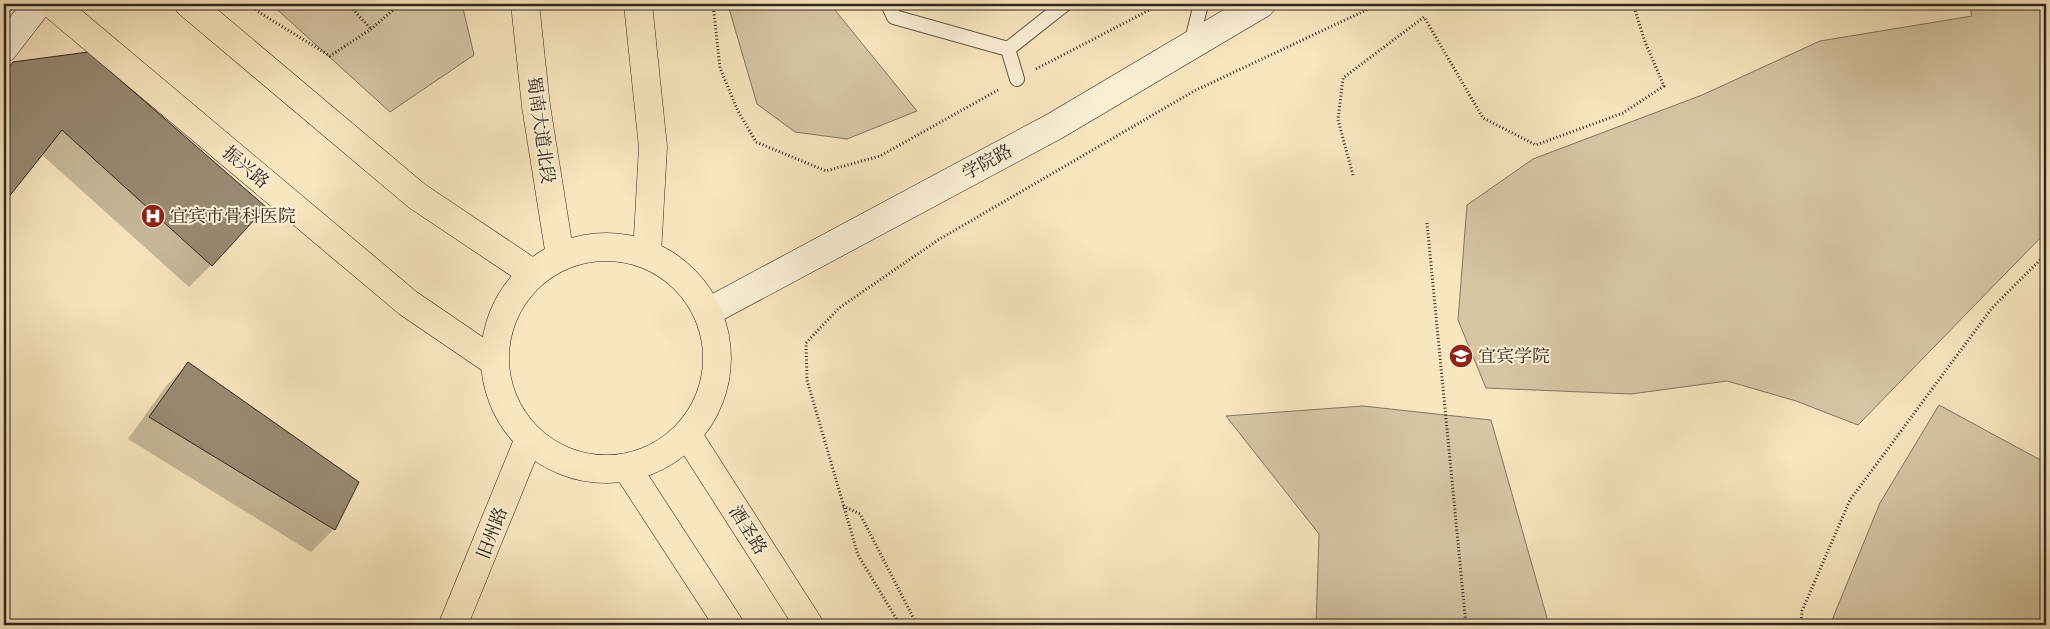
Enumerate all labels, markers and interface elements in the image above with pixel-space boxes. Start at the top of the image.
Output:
street label: 蜀南大道北段 [522,75,558,185]
street label: 学院路 [958,140,1016,185]
street label: 振兴路 [218,142,273,194]
hospital icon: 宜宾市骨科医院 [140,203,166,229]
place label: 宜宾市骨科医院 [170,206,296,228]
school or university icon: 宜宾学院 [1448,343,1474,369]
place label: 宜宾学院 [1478,346,1550,368]
street label: 酒圣路 [724,502,771,559]
street label: 旧州路 [473,504,513,563]

